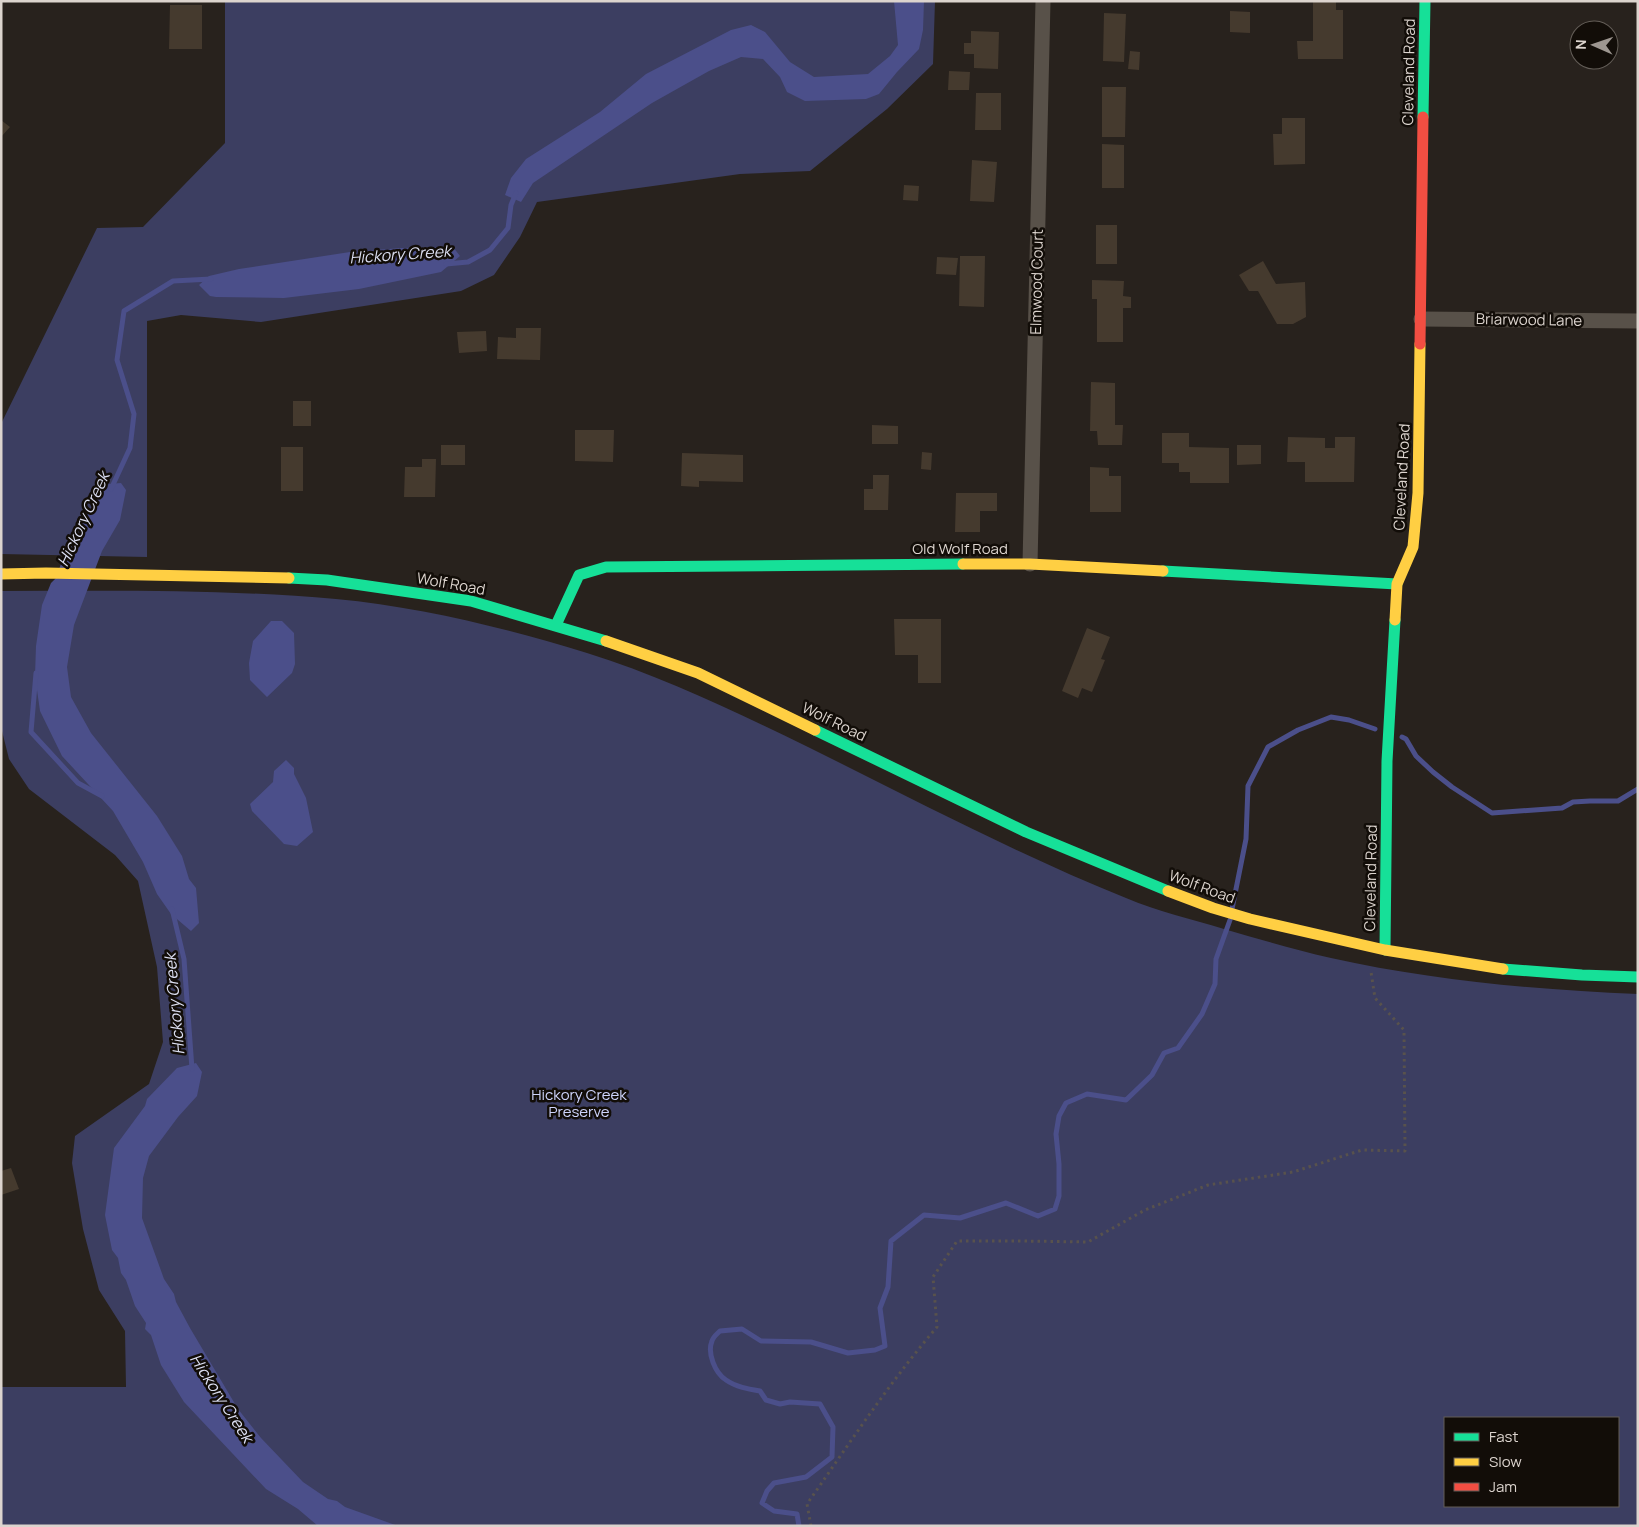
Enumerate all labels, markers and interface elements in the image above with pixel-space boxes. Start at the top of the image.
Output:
street label: Cleveland Road [1397,18,1420,126]
north arrow [1569,20,1619,70]
text: N [1571,39,1590,50]
street label: Elmwood Court [1025,229,1048,335]
water label: Hickory Creek [348,239,454,269]
street label: Briarwood Lane [1476,308,1583,331]
street label: Cleveland Road [1388,423,1415,531]
water label: Hickory Creek [52,466,115,570]
street label: Old Wolf Road [912,538,1008,559]
street label: Wolf Road [415,567,487,600]
street label: Wolf Road [798,697,870,746]
street label: Cleveland Road [1359,824,1382,932]
street label: Wolf Road [1166,865,1238,908]
water label: Hickory Creek [158,950,189,1056]
park label: Hickory Creek Preserve [531,1084,627,1122]
water label: Hickory Creek [185,1349,260,1448]
legend [1444,1417,1619,1507]
text: Fast [1489,1426,1518,1447]
text: Slow [1489,1451,1522,1472]
text: Jam [1489,1476,1517,1497]

